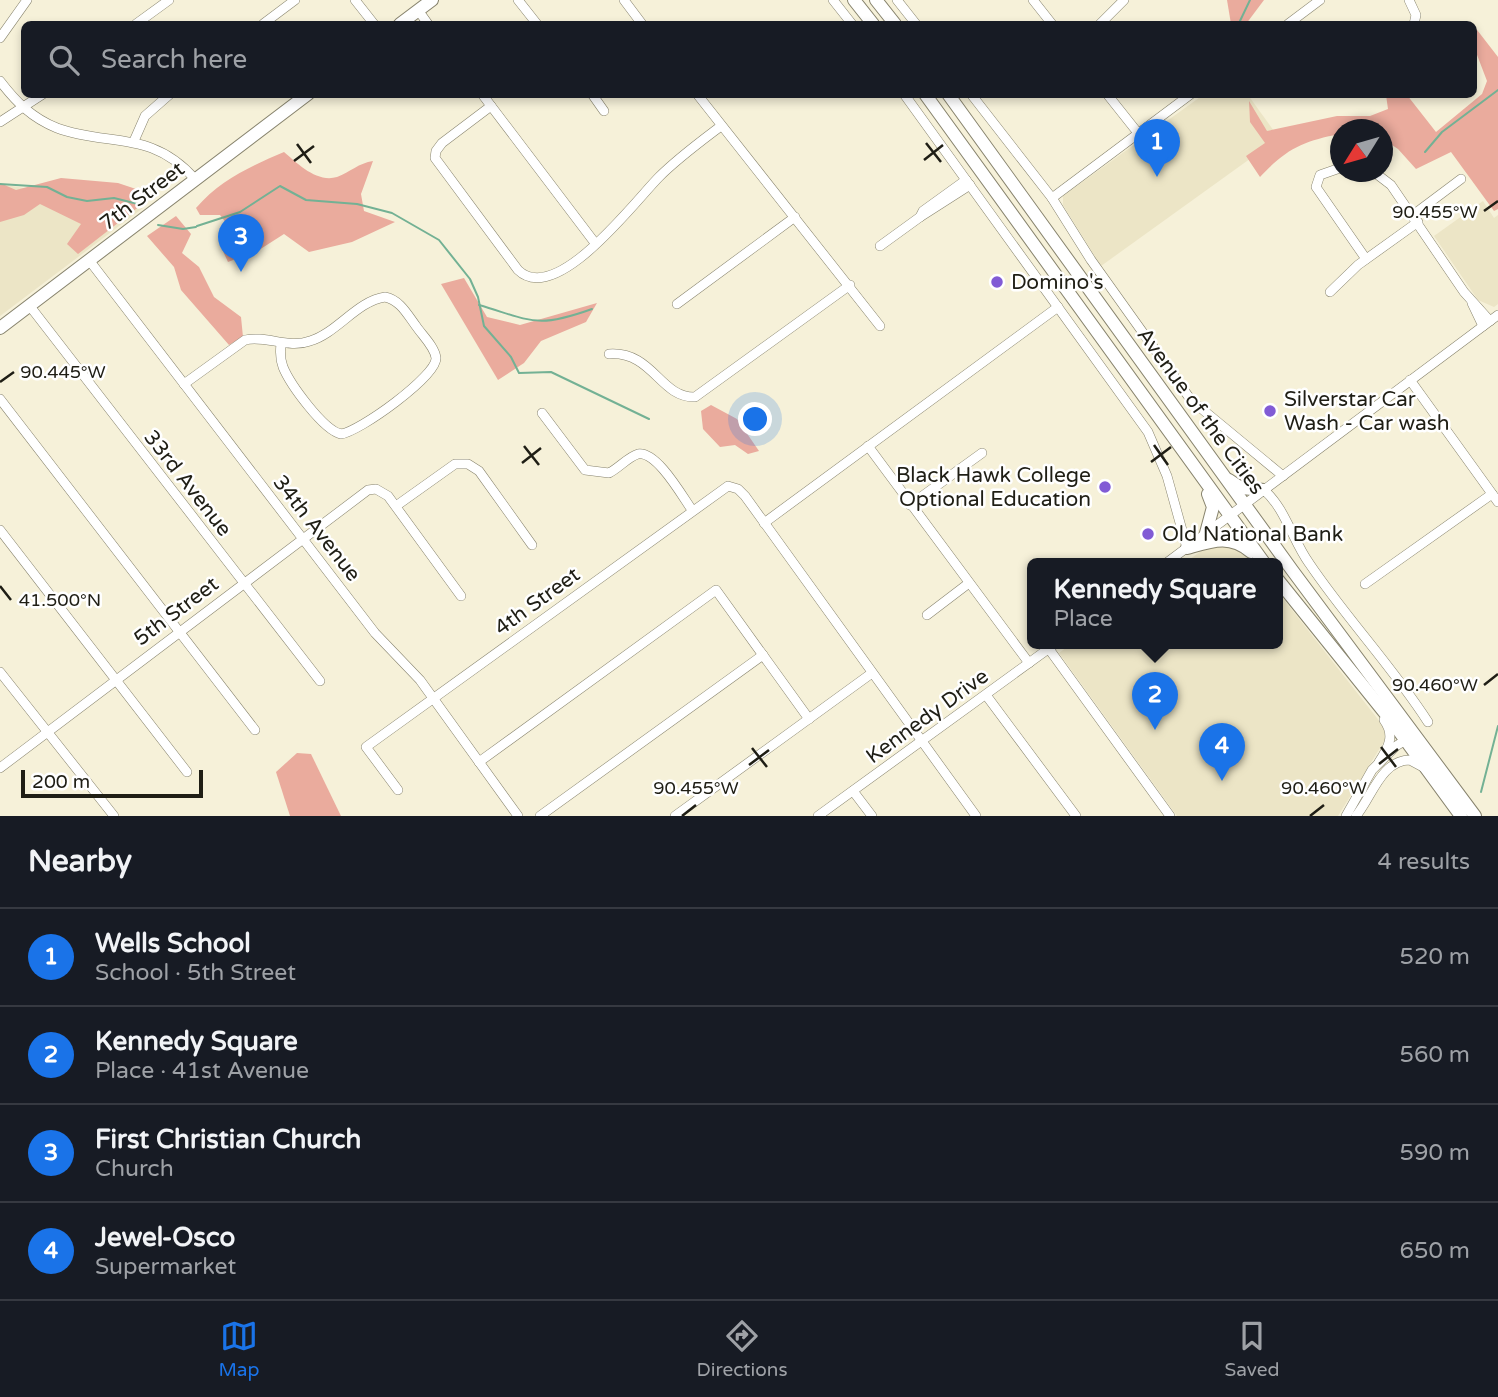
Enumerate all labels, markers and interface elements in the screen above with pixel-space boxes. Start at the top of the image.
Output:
search box [21,21,1477,98]
icon: search [45,41,83,79]
text: Search here [101,44,247,75]
pin: 1 [1134,119,1180,177]
north arrow [1330,119,1393,182]
street label: 7th Street [95,156,190,236]
text: 90.455°W [1392,201,1478,223]
pin: 3 [218,214,264,272]
place label: Domino's [1011,270,1104,295]
marker: Domino's [989,274,1005,290]
street label: Avenue of the Cities [1132,323,1269,500]
text: 90.445°W [20,361,106,383]
place label: Silverstar Car Wash - Car wash [1284,387,1450,436]
your location [738,402,772,436]
marker: Silverstar Car Wash - Car wash [1262,403,1278,419]
street label: 33rd Avenue [138,425,237,542]
place label: Black Hawk College Optional Education [896,463,1091,512]
street label: 34th Avenue [267,470,366,586]
marker: Black Hawk College Optional Education [1097,479,1113,495]
place label: Old National Bank [1162,522,1343,547]
marker: Old National Bank [1140,526,1156,542]
popup [1027,558,1283,649]
street label: 4th Street [490,562,585,641]
street label: 5th Street [129,571,224,651]
text: Kennedy Square [1054,574,1256,605]
text: 41.500°N [19,589,101,611]
text: Place [1054,605,1113,633]
street label: Kennedy Drive [861,664,993,769]
pin: 2 [1132,672,1178,730]
text: 90.460°W [1392,674,1478,696]
pin: 4 [1199,723,1245,781]
scale bar [21,767,203,799]
text: 200 m [32,771,90,793]
text: 90.455°W [653,777,739,799]
text: 90.460°W [1281,777,1367,799]
text: Nearby [28,843,132,880]
text: 4 results [1377,848,1470,876]
text: Wells School [95,928,251,959]
text: 1 [44,943,58,971]
text: 520 m [1400,943,1470,971]
text: School · 5th Street [95,959,296,987]
text: Kennedy Square [95,1026,298,1057]
text: 2 [44,1041,58,1069]
text: 560 m [1400,1041,1470,1069]
text: Place · 41st Avenue [95,1057,309,1085]
text: First Christian Church [95,1124,361,1155]
text: 3 [44,1139,58,1167]
text: 590 m [1400,1139,1470,1167]
text: Church [95,1155,174,1183]
text: Jewel-Osco [95,1222,235,1253]
text: 4 [44,1237,58,1265]
text: 650 m [1400,1237,1470,1265]
text: Supermarket [95,1253,236,1281]
tab: Map [219,1317,260,1381]
tab: Directions [697,1317,788,1381]
tab: Saved [1225,1317,1279,1381]

